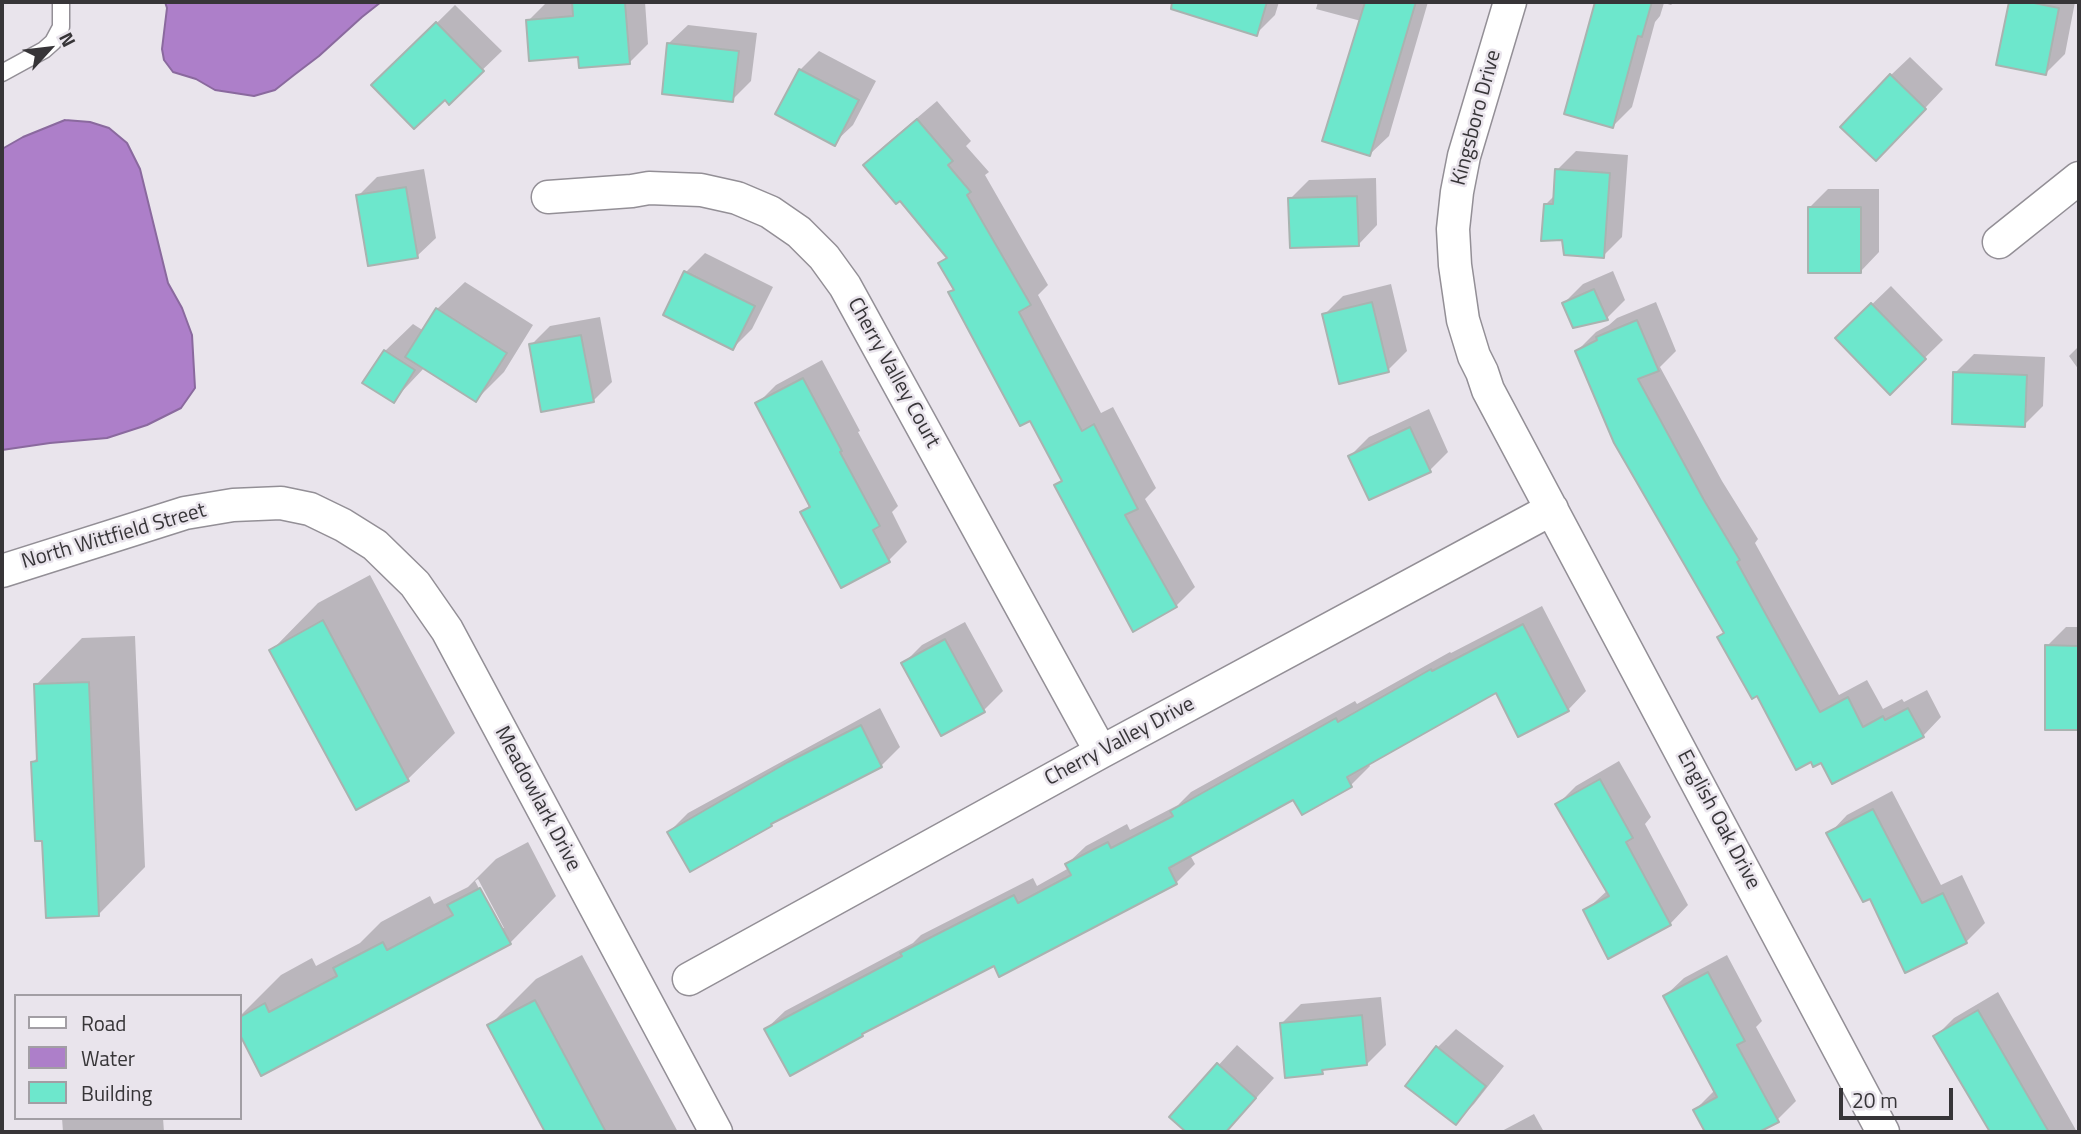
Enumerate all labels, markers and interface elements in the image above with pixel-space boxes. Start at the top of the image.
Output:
north arrow [14,14,84,84]
text: N [52,27,84,52]
street label: Kingsboro Drive [1447,48,1507,188]
street label: Cherry Valley Court [841,294,945,452]
street label: North Wittfield Street [19,499,209,575]
street label: Cherry Valley Drive [1041,692,1199,792]
street label: Meadowlark Drive [488,722,586,876]
street label: English Oak Drive [1671,746,1765,894]
legend [14,994,242,1120]
text: Road [81,1007,126,1039]
text: Water [81,1042,135,1074]
scale bar [1843,1074,1957,1118]
text: Building [81,1077,152,1109]
text: 20 m [1852,1084,1898,1116]

